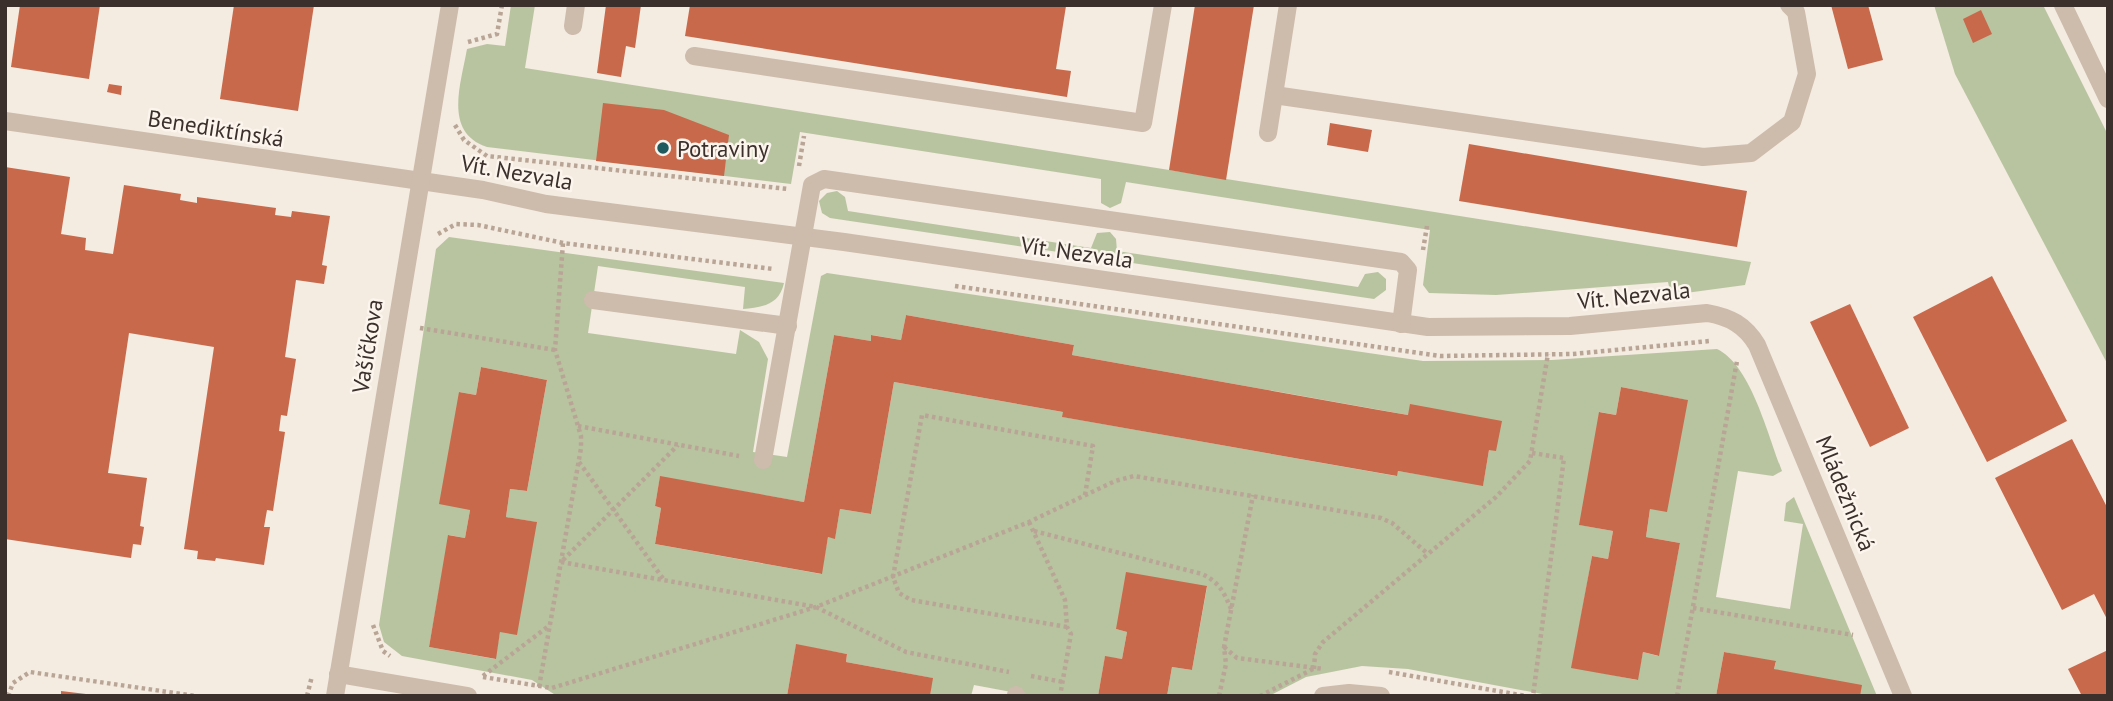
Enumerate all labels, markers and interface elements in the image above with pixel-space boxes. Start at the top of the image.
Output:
street label: Benediktínská [146,103,286,153]
place label: Potraviny [677,134,769,163]
marker: Potraviny [655,140,671,156]
street label: Vít. Nezvala [458,148,575,196]
street label: Vít. Nezvala [1018,230,1135,274]
street label: Vít. Nezvala [1575,275,1692,315]
street label: Vašíčkova [345,297,389,396]
street label: Mládežnická [1810,431,1882,555]

